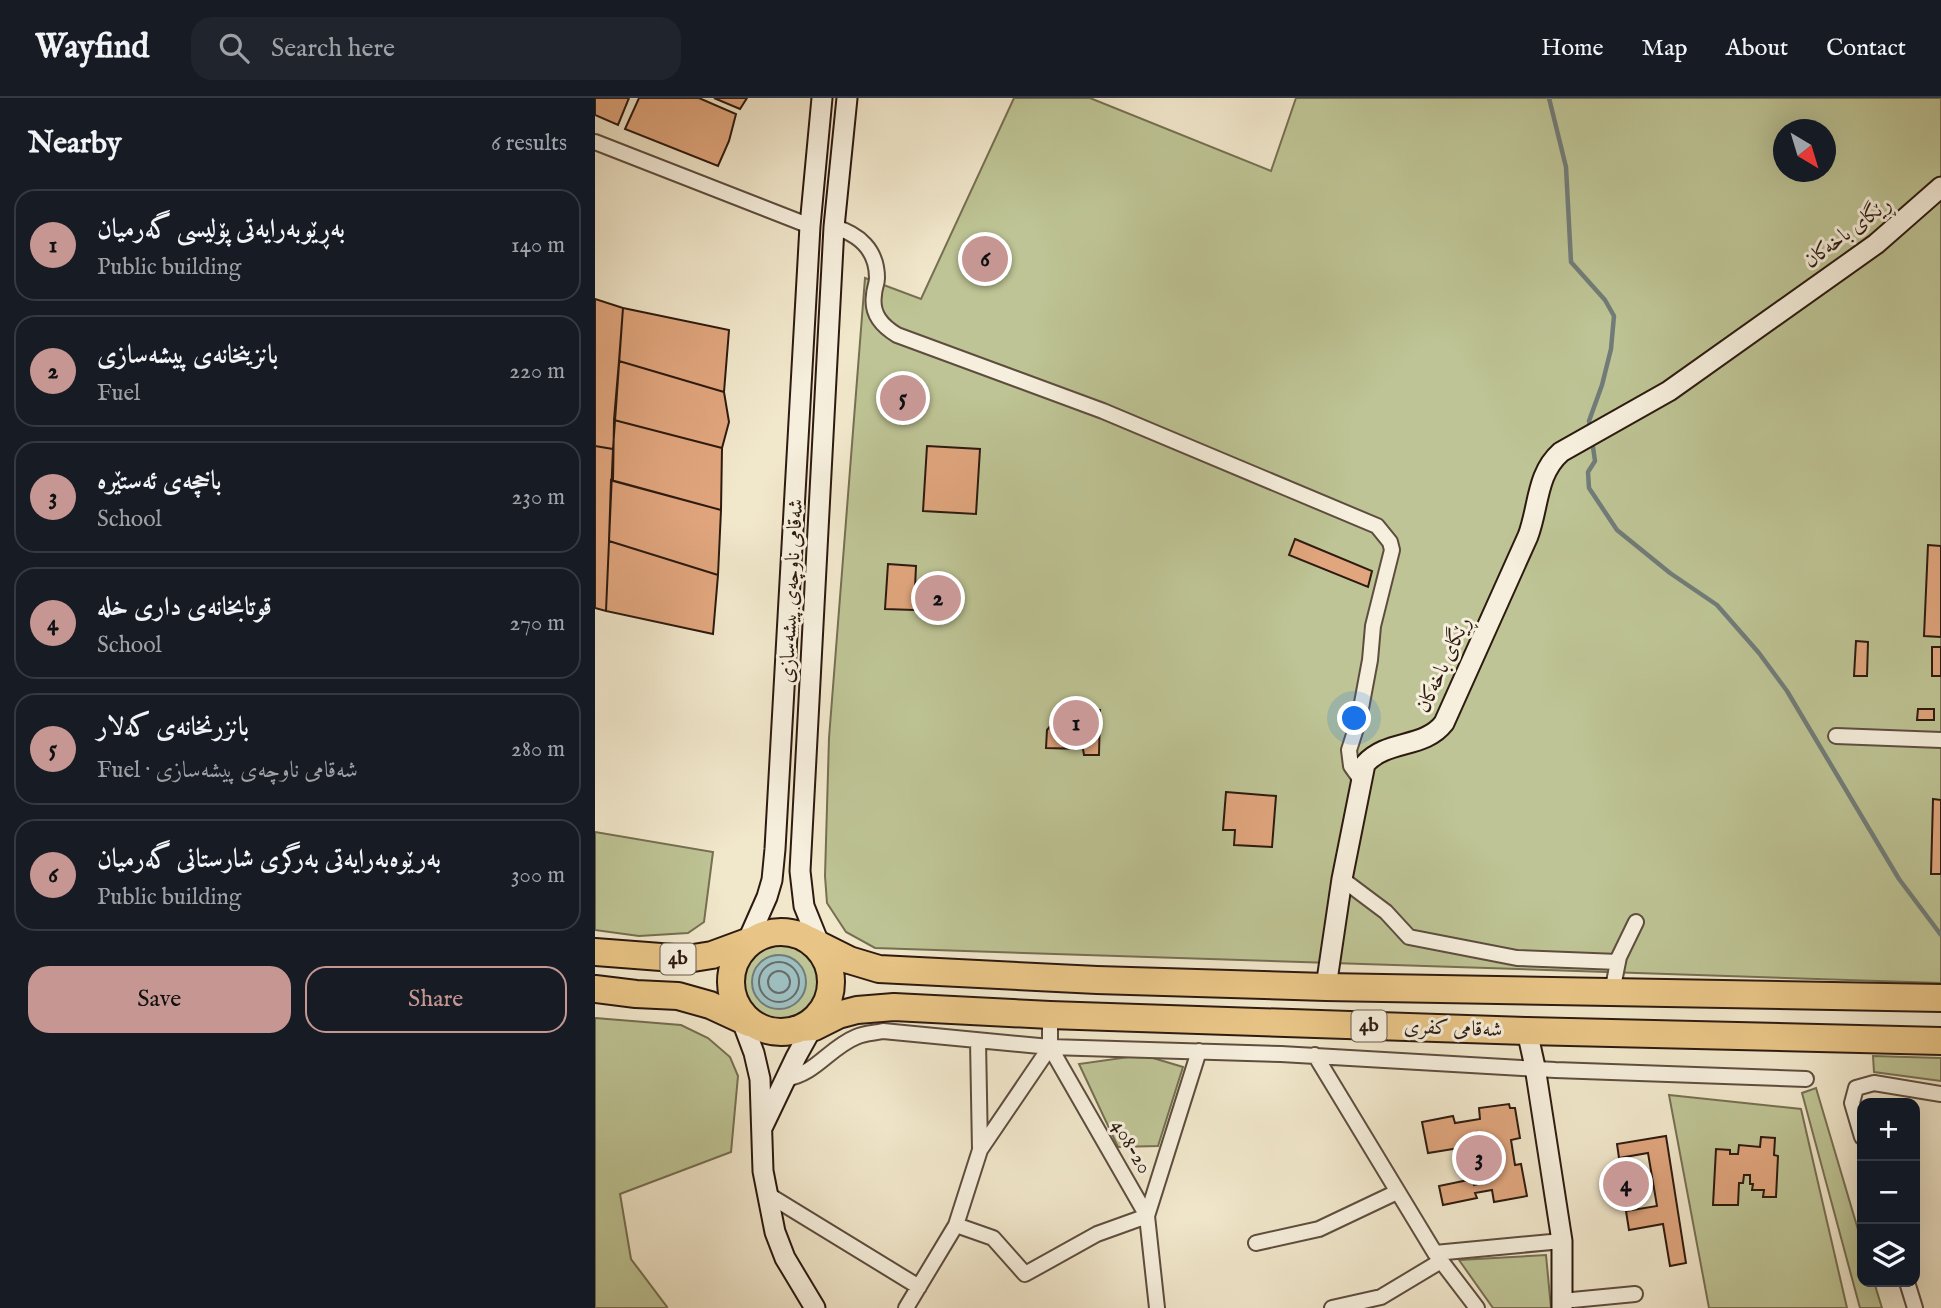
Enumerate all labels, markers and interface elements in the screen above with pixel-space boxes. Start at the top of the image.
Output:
search box [191,17,681,80]
text: Wayfind [35,27,149,69]
icon: search [215,29,253,67]
text: Search here [271,32,395,65]
text: Home [1541,33,1604,64]
text: Map [1642,33,1688,64]
text: About [1726,33,1788,64]
text: Contact [1826,33,1906,64]
north arrow [1773,119,1836,182]
text: Nearby [28,125,121,163]
text: 6 results [491,129,567,158]
street label: ڕێگای باخەکان [1798,190,1899,276]
text: بەڕێوبەرایەتی پۆلیسی گەرمیان [97,213,345,246]
text: 1 [49,231,57,260]
text: 140 m [511,231,565,260]
pin: 6 [962,233,1008,285]
text: Public building [97,253,241,282]
text: بانزینخانەی پیشەسازی [97,339,278,372]
text: 2 [48,357,58,386]
text: 220 m [509,357,565,386]
pin: 5 [880,372,926,424]
text: Fuel [97,379,140,408]
text: باخچەی ئەستێرە [97,465,221,498]
text: 3 [49,483,57,512]
text: 230 m [512,483,565,512]
street label: شەقامی ناوچەی پیشەسازی [774,498,810,684]
text: School [97,505,162,534]
pin: 2 [915,572,961,624]
text: قوتابخانەی داری خلە [97,591,272,624]
text: 4 [47,609,59,638]
text: 270 m [510,609,565,638]
street label: ڕێگای باخەکان [1409,612,1480,718]
text: School [97,631,162,660]
pin: 1 [1053,697,1099,749]
your location [1337,701,1371,735]
text: بانزرنخانەی کەلار [97,711,249,744]
text: 5 [49,735,57,764]
text: 280 m [511,735,565,764]
text: Fuel · شەقامی ناوچەی پیشەسازی [97,756,358,785]
text: بەرێوەبەرایەتی بەرگری شارستانی گەرمیان [97,843,441,876]
text: 6 [48,861,58,890]
text: 300 m [511,861,565,890]
text: Public building [97,883,241,912]
road number: 4b [661,944,695,974]
button: Save [28,966,291,1033]
button: Share [305,966,567,1033]
road number: 4b [1351,1010,1387,1042]
street label: شەقامی کفری [1403,1014,1503,1044]
map controls [1857,1098,1920,1287]
button: + [1857,1098,1920,1161]
street label: 408-20 [1105,1115,1157,1179]
pin: 3 [1456,1132,1502,1184]
pin: 4 [1603,1158,1649,1210]
button: − [1857,1161,1920,1224]
button: layers [1857,1224,1920,1287]

